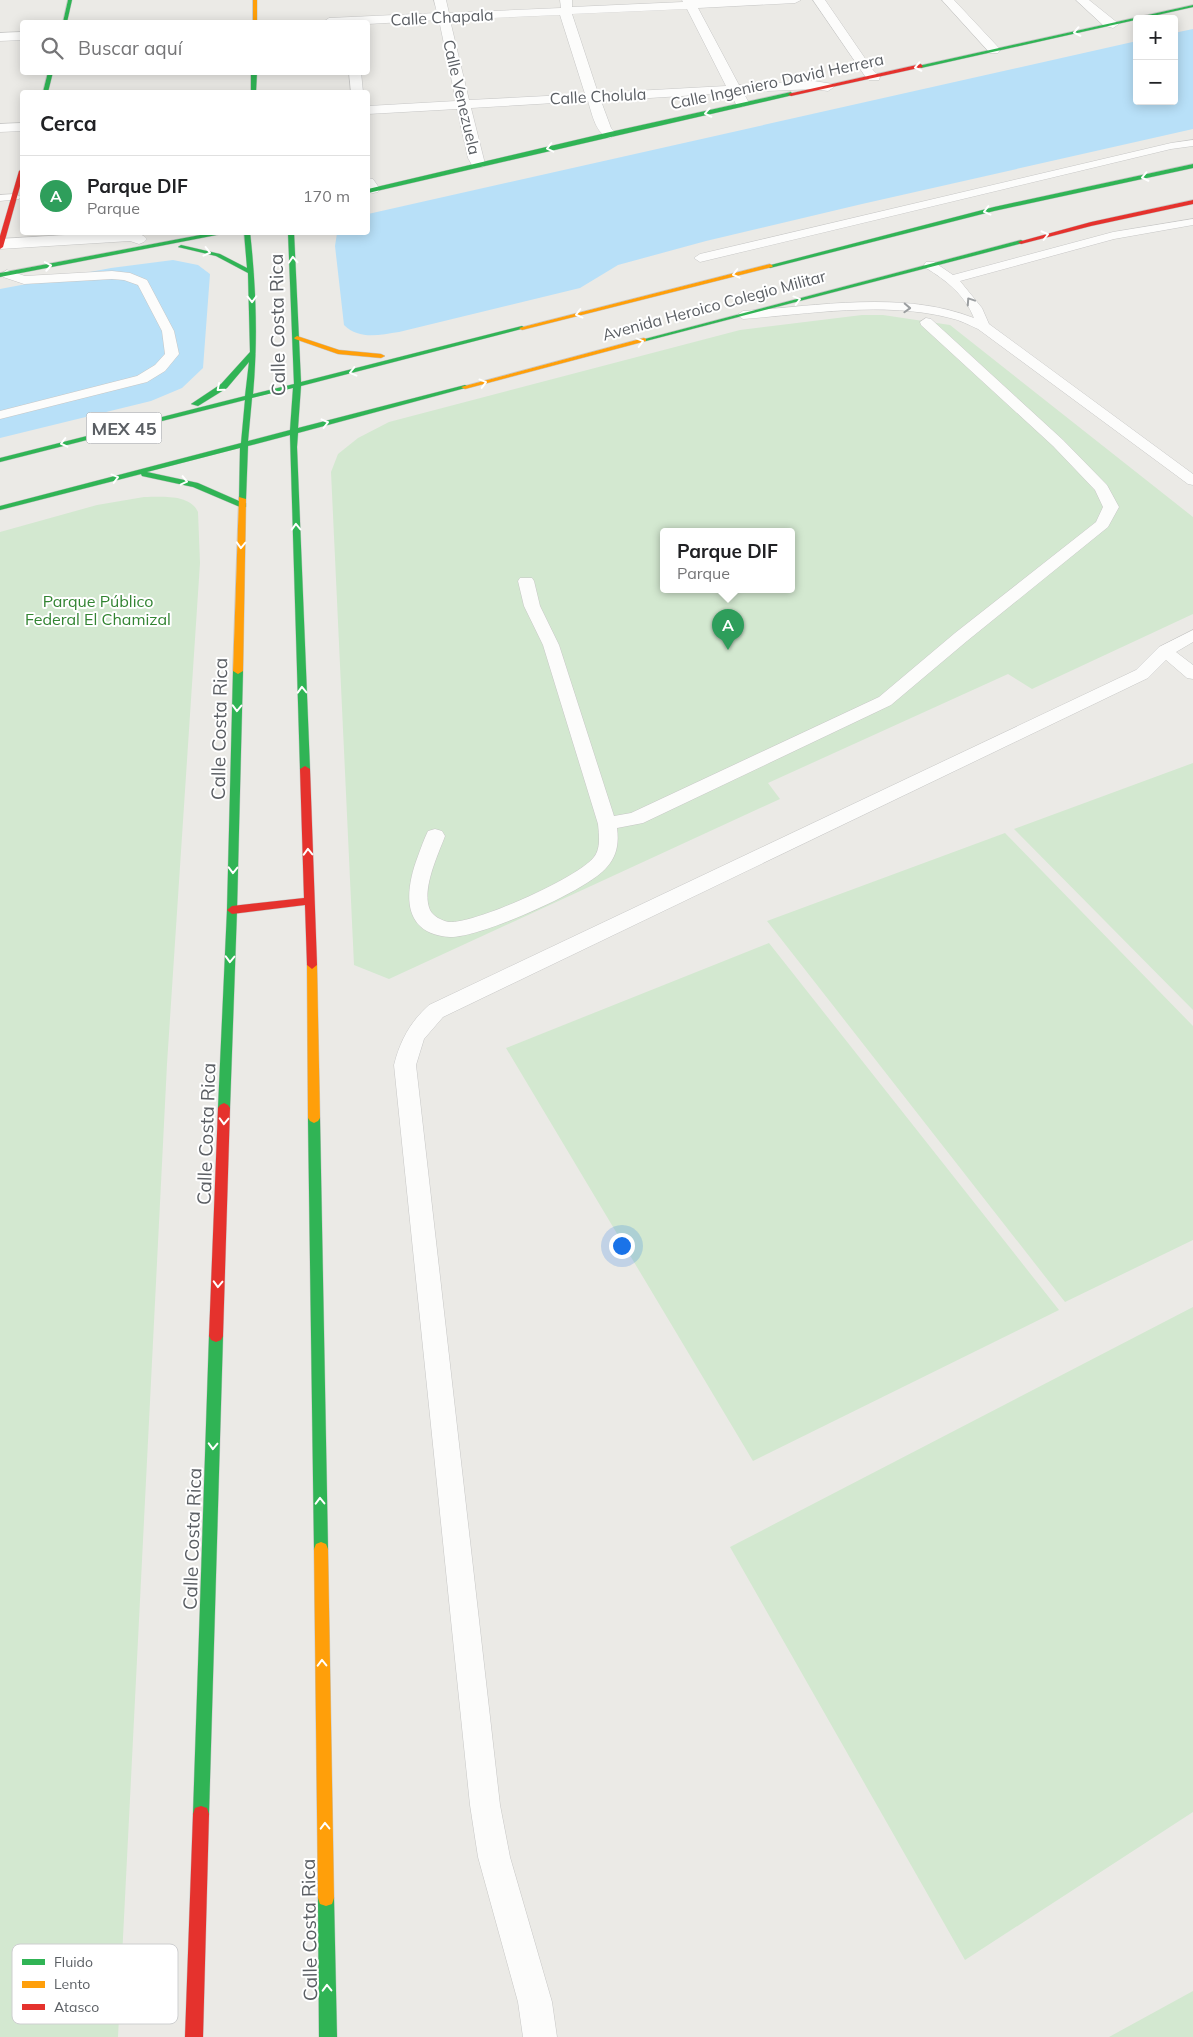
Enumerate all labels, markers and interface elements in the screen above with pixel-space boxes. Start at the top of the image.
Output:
street label: Calle Chapala [390,4,494,30]
map controls [1133,15,1178,105]
button: + [1133,15,1178,60]
search box [20,20,370,75]
one-way arrow [1073,26,1082,37]
icon: search [38,34,66,62]
text: Buscar aquí [78,36,182,60]
street label: Calle Venezuela [439,38,485,156]
street label: Calle Ingeniero David Herrera [668,49,886,113]
button: − [1133,60,1178,105]
one-way arrow [914,61,923,72]
street label: Calle Cholula [549,83,647,109]
one-way arrow [704,107,713,118]
text: Cerca [40,110,97,136]
one-way arrow [545,142,554,153]
one-way arrow [1141,171,1150,181]
text: Parque DIF [87,174,188,198]
text: A [50,186,62,206]
text: 170 m [303,186,350,206]
text: Parque [87,198,140,218]
one-way arrow [982,205,991,216]
one-way arrow [1041,231,1049,241]
one-way arrow [203,246,212,257]
street label: Calle Costa Rica [264,254,290,396]
one-way arrow [287,256,298,264]
one-way arrow [44,262,52,272]
street label: Avenida Heroico Colegio Militar [600,265,828,345]
one-way arrow [732,268,740,279]
one-way arrow [246,295,257,303]
one-way arrow [793,295,802,306]
one-way arrow [967,297,976,307]
one-way arrow [904,303,912,314]
one-way arrow [574,308,583,319]
one-way arrow [635,337,643,347]
one-way arrow [350,366,358,376]
one-way arrow [478,378,486,388]
one-way arrow [217,382,226,390]
road number: MEX 45 [86,412,162,443]
one-way arrow [321,418,330,429]
one-way arrow [60,437,69,448]
one-way arrow [110,473,118,483]
one-way arrow [179,475,188,486]
one-way arrow [290,523,301,531]
popup [660,528,795,593]
text: Parque DIF [677,539,778,563]
one-way arrow [236,542,247,550]
text: Parque [677,563,730,583]
park label: Parque Público Federal El Chamizal [25,591,171,629]
pin: A [712,609,744,650]
street label: Calle Costa Rica [206,658,232,800]
one-way arrow [297,685,307,693]
one-way arrow [232,704,242,712]
one-way arrow [303,848,313,856]
one-way arrow [228,866,238,874]
one-way arrow [225,956,235,963]
street label: Calle Costa Rica [192,1062,220,1206]
one-way arrow [219,1118,229,1126]
your location [609,1233,635,1259]
one-way arrow [213,1280,223,1288]
one-way arrow [207,1443,218,1451]
street label: Calle Costa Rica [178,1467,206,1611]
one-way arrow [315,1497,325,1504]
one-way arrow [317,1659,327,1667]
one-way arrow [320,1822,330,1830]
street label: Calle Costa Rica [296,1859,322,2001]
legend [12,1944,178,2024]
text: Fluido [54,1953,93,1971]
text: Lento [54,1975,90,1993]
one-way arrow [322,1984,332,1992]
text: Atasco [54,1998,99,2016]

